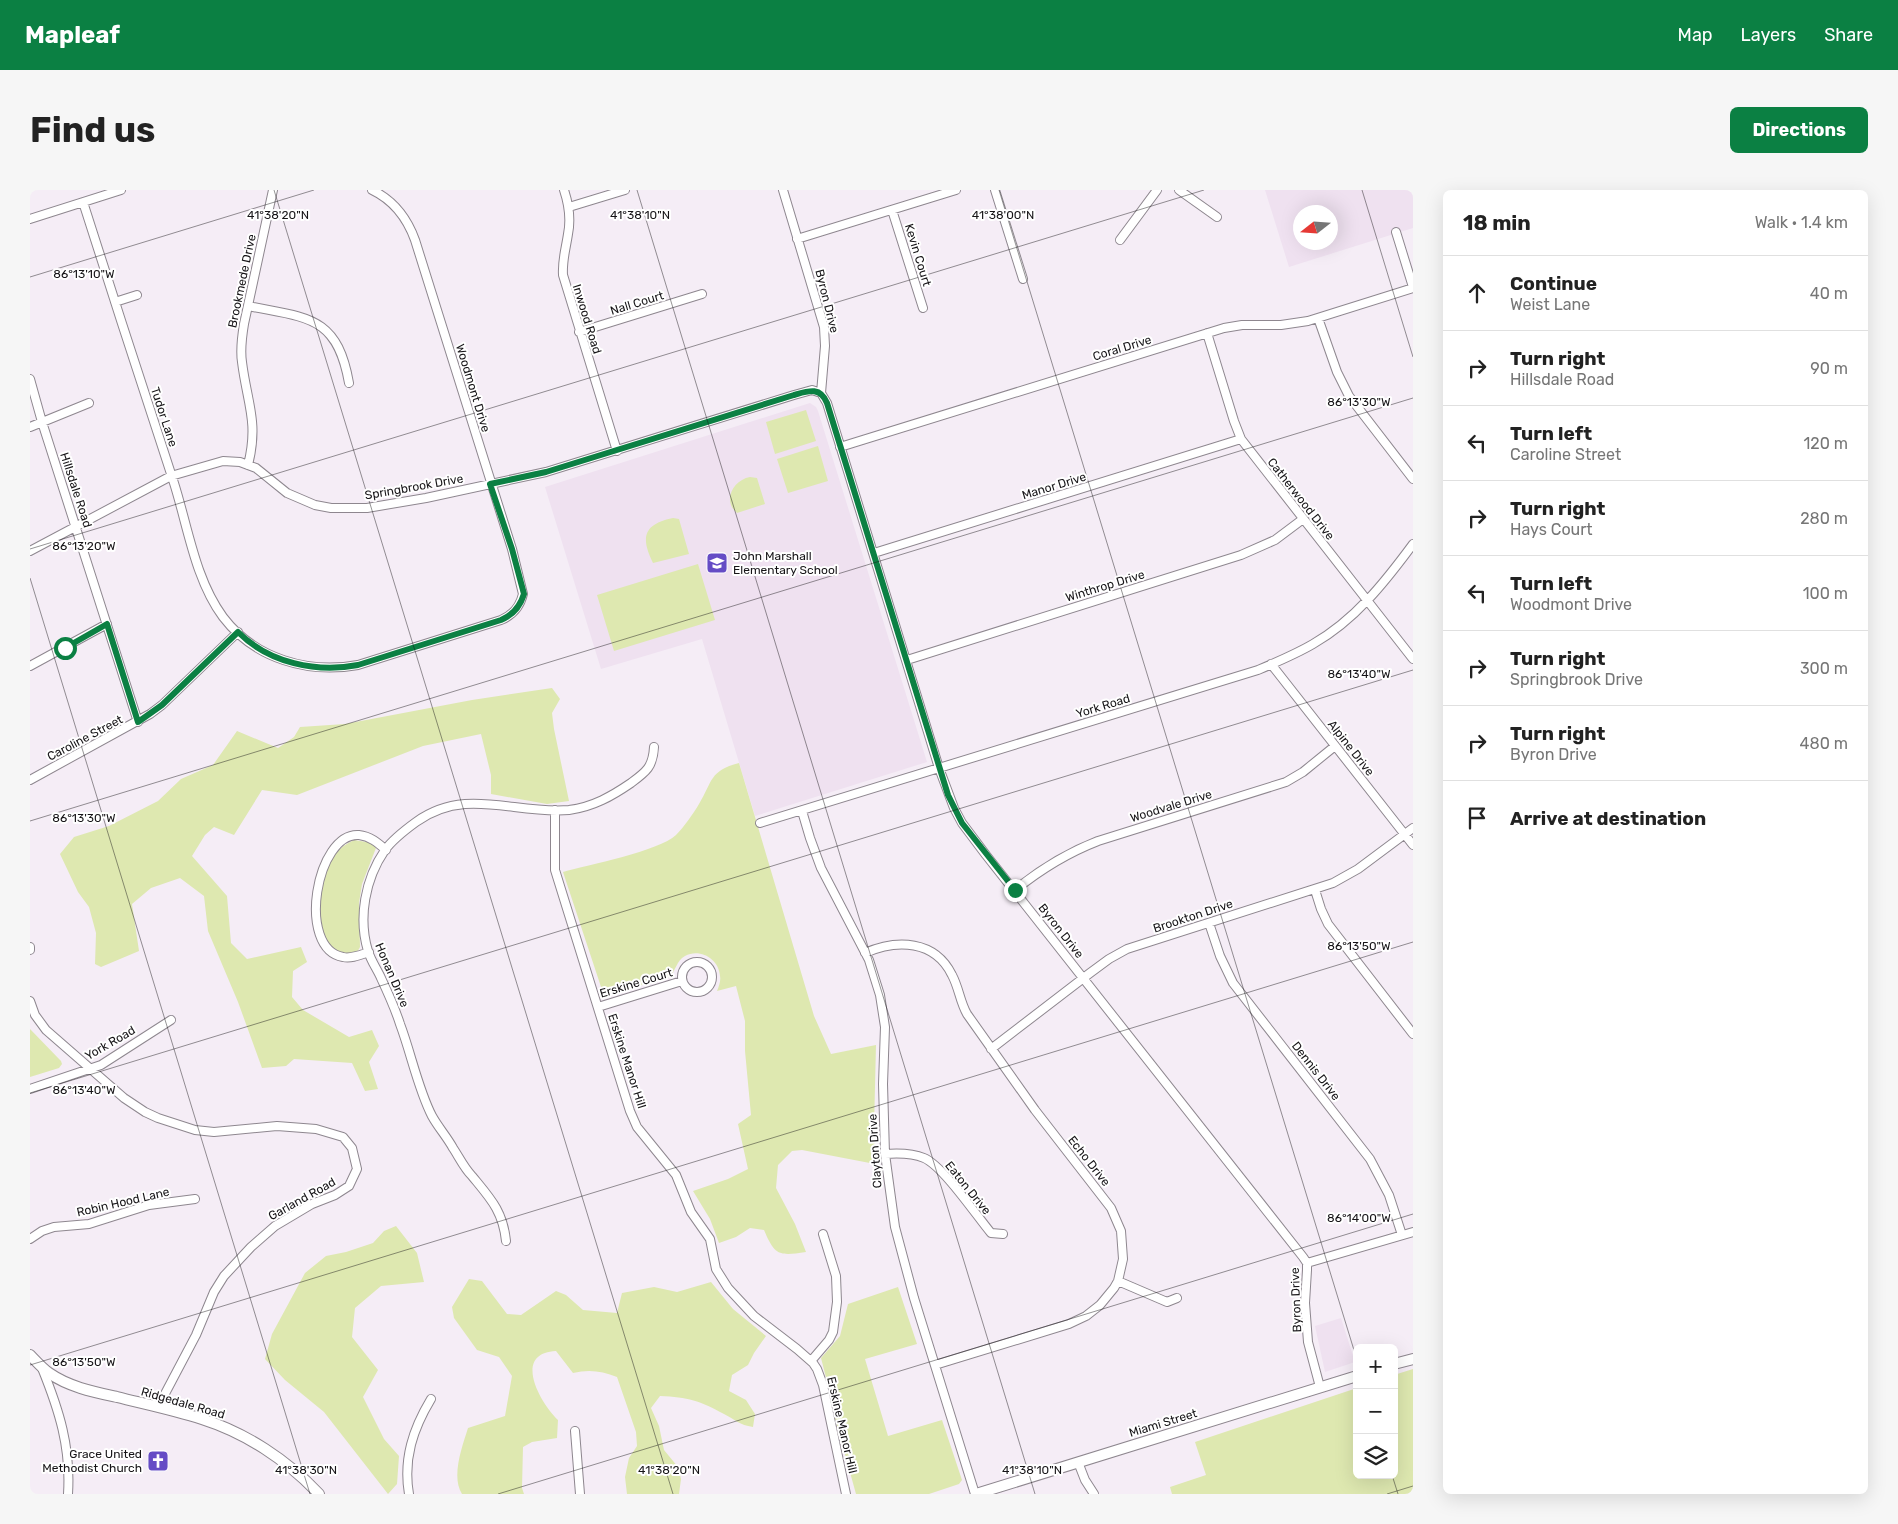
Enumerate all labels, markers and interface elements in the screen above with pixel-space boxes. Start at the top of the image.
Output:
text: Mapleaf [25,21,120,49]
text: Map [1678,24,1713,46]
text: Layers [1741,24,1796,46]
text: Share [1824,24,1873,46]
button: Directions [1730,107,1868,153]
text: Find us [30,109,155,151]
north arrow [1293,205,1338,250]
text: 41°38'20"N [247,208,309,222]
text: 41°38'10"N [610,208,670,222]
text: 41°38'00"N [972,208,1034,222]
text: 18 min [1463,210,1531,235]
text: Walk · 1.4 km [1755,213,1848,232]
street label: Kevin Court [902,222,934,288]
street label: Brookmede Drive [225,233,259,329]
text: 86°13'10"W [53,267,115,281]
street label: Byron Drive [812,268,842,335]
text: Continue [1510,272,1597,295]
icon: ahead [1463,279,1491,307]
street label: Inwood Road [570,282,604,356]
text: 40 m [1810,284,1848,303]
street label: Nall Court [609,288,666,318]
text: Weist Lane [1510,295,1590,314]
street label: Coral Drive [1091,332,1153,364]
street label: Woodmont Drive [453,342,493,434]
text: Turn right [1510,347,1605,370]
icon: right [1463,354,1491,382]
text: 90 m [1810,359,1848,378]
text: Hillsdale Road [1510,370,1614,389]
street label: Tudor Lane [148,385,180,449]
text: 86°13'30"W [1327,395,1391,409]
text: Turn left [1510,422,1592,445]
icon: left [1463,429,1491,457]
text: 120 m [1803,434,1848,453]
text: Caroline Street [1510,445,1621,464]
street label: Hillsdale Road [57,451,95,529]
street label: Catherwood Drive [1265,455,1337,543]
street label: Manor Drive [1020,470,1088,502]
street label: Springbrook Drive [364,471,465,503]
text: Turn right [1510,497,1605,520]
icon: right [1463,504,1491,532]
text: 280 m [1800,509,1848,528]
text: Hays Court [1510,520,1593,539]
text: 86°13'20"W [52,539,116,553]
place label: John Marshall Elementary School [733,549,838,577]
school or university icon: John Marshall Elementary School [705,551,729,575]
street label: Winthrop Drive [1064,567,1147,605]
text: Turn left [1510,572,1592,595]
icon: left [1463,579,1491,607]
text: 100 m [1803,584,1848,603]
text: Woodmont Drive [1510,595,1632,614]
route start [54,637,77,660]
text: Turn right [1510,647,1605,670]
icon: right [1463,654,1491,682]
text: 300 m [1800,659,1848,678]
text: 86°13'40"W [1327,667,1391,681]
text: Springbrook Drive [1510,670,1643,689]
street label: York Road [1074,691,1132,721]
street label: Caroline Street [45,712,125,764]
street label: Alpine Drive [1325,717,1377,779]
text: Turn right [1510,722,1605,745]
icon: right [1463,729,1491,757]
text: 480 m [1800,734,1848,753]
text: Byron Drive [1510,745,1597,764]
street label: Woodvale Drive [1128,787,1214,825]
icon: arrive [1463,804,1491,832]
text: Arrive at destination [1510,807,1706,830]
text: 86°13'30"W [52,811,116,825]
route end [1004,879,1027,902]
street label: Brookton Drive [1151,896,1235,935]
street label: Byron Drive [1035,901,1087,961]
text: 86°13'50"W [1327,939,1391,953]
street label: Honan Drive [372,941,412,1009]
street label: Erskine Court [598,965,674,1001]
street label: Erskine Manor Hill [605,1012,649,1110]
street label: York Road [82,1023,138,1063]
street label: Dennis Drive [1289,1039,1343,1103]
text: 86°13'40"W [52,1083,116,1097]
street label: Clayton Drive [865,1113,885,1189]
street label: Echo Drive [1065,1133,1113,1189]
street label: Eaton Drive [942,1159,994,1218]
street label: Garland Road [266,1175,338,1223]
street label: Robin Hood Lane [75,1184,171,1219]
text: 86°14'00"W [1327,1211,1391,1225]
street label: Byron Drive [1288,1267,1304,1333]
map controls [1353,1344,1398,1479]
button: + [1353,1344,1398,1389]
text: 86°13'50"W [52,1355,116,1369]
street label: Erskine Manor Hill [824,1375,860,1475]
street label: Ridgedale Road [139,1384,227,1422]
button: − [1353,1389,1398,1434]
street label: Miami Street [1127,1406,1199,1440]
button: layers [1353,1434,1398,1479]
place label: Grace United Methodist Church [42,1447,142,1475]
church icon: Grace United Methodist Church [146,1449,170,1473]
text: 41°38'30"N [275,1463,337,1477]
text: 41°38'20"N [638,1463,700,1477]
text: 41°38'10"N [1002,1463,1062,1477]

